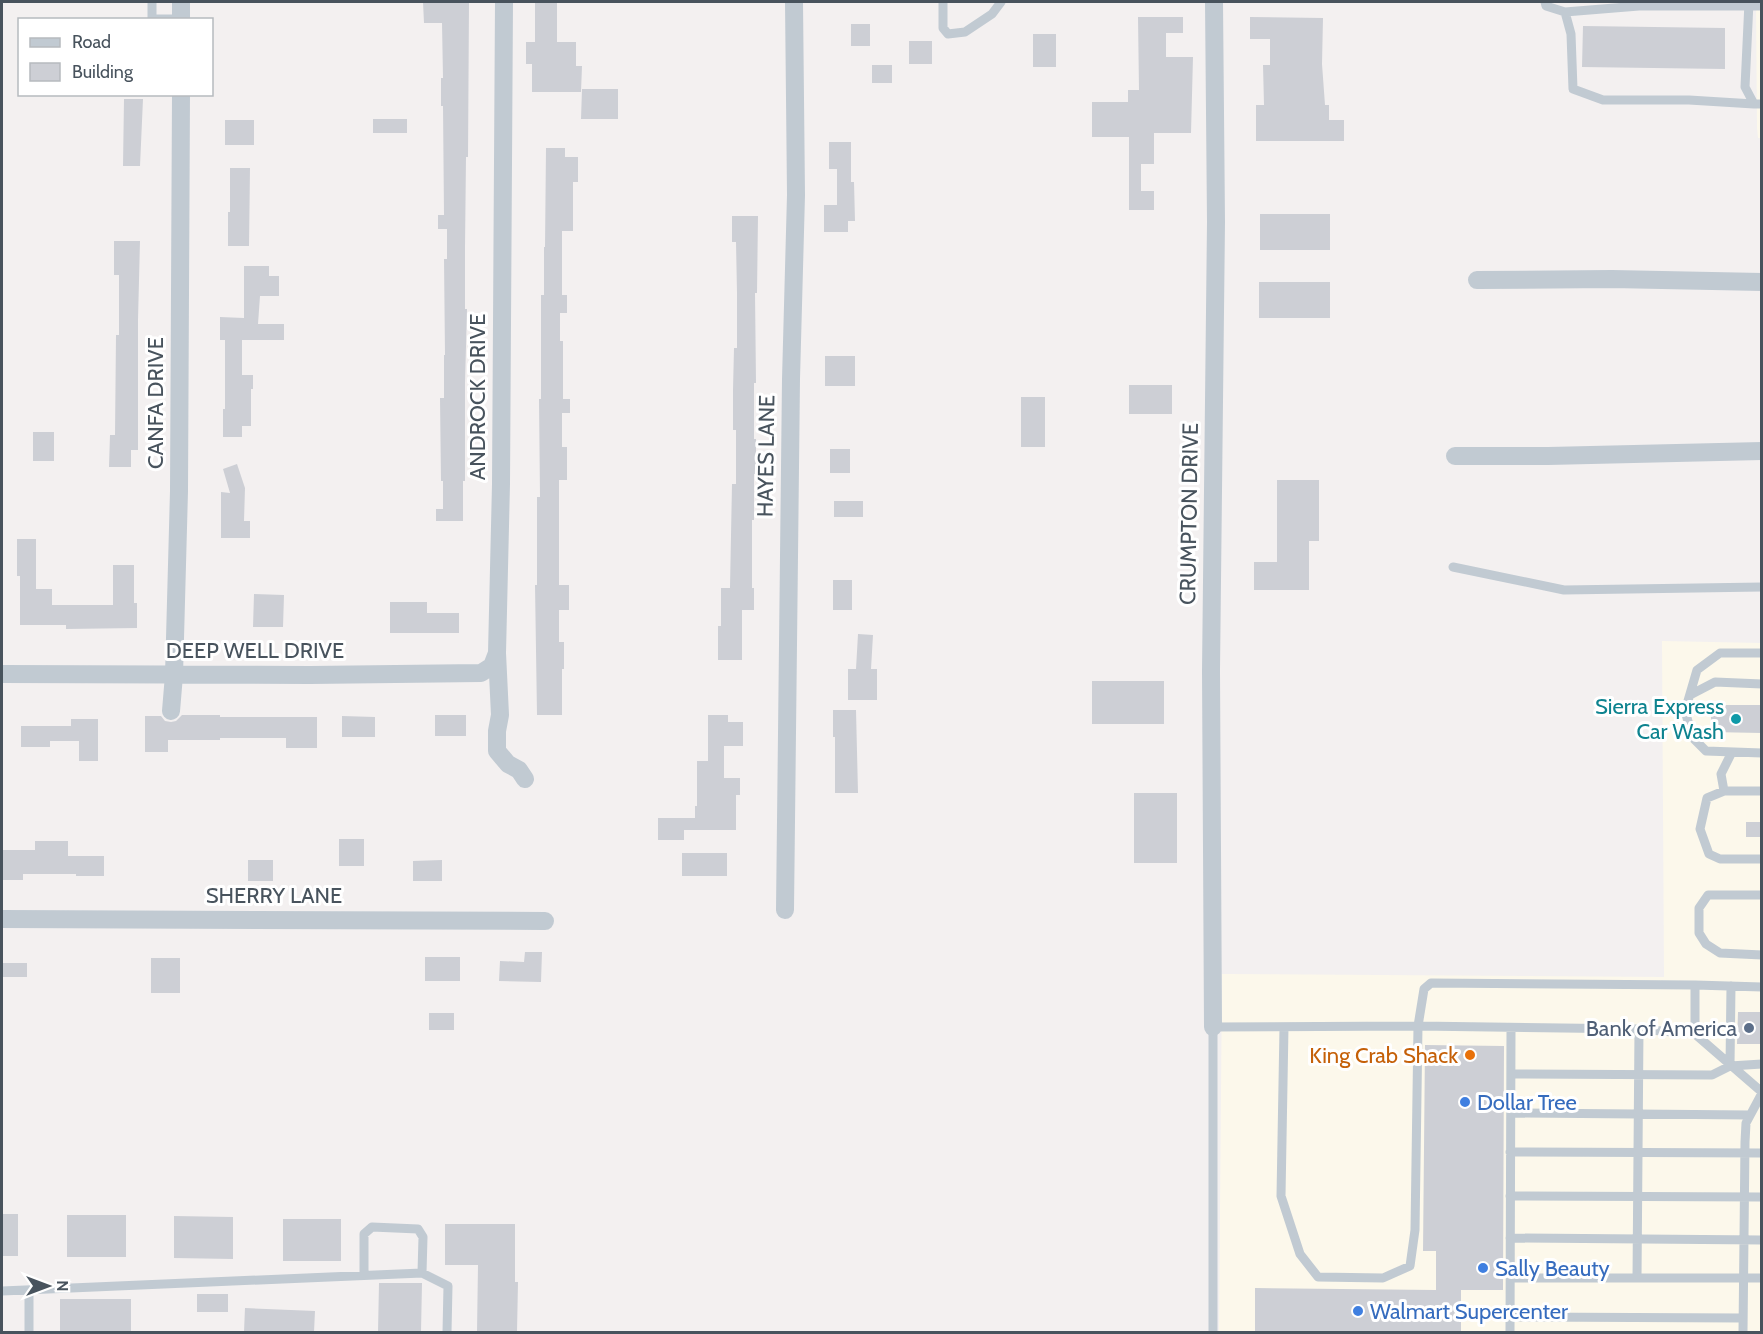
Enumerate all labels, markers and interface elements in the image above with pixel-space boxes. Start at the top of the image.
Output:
legend [18,18,213,96]
text: Road [72,31,111,53]
text: Building [72,61,134,83]
street label: ANDROCK DRIVE [464,314,491,480]
street label: CANFA DRIVE [142,337,169,469]
street label: HAYES LANE [751,395,781,517]
street label: CRUMPTON DRIVE [1174,423,1204,605]
street label: DEEP WELL DRIVE [166,637,344,664]
place label: Sierra Express Car Wash [1595,693,1724,745]
marker: Sierra Express Car Wash [1729,712,1743,726]
street label: SHERRY LANE [206,882,342,909]
place label: Bank of America [1586,1015,1737,1042]
marker: Bank of America [1742,1021,1756,1035]
place label: King Crab Shack [1309,1042,1458,1069]
marker: King Crab Shack [1463,1048,1477,1062]
place label: Dollar Tree [1477,1089,1577,1116]
marker: Dollar Tree [1458,1095,1472,1109]
place label: Sally Beauty [1495,1255,1610,1282]
north arrow [18,1256,78,1316]
marker: Sally Beauty [1476,1261,1490,1275]
text: N [53,1280,72,1292]
place label: Walmart Supercenter [1370,1298,1568,1325]
marker: Walmart Supercenter [1351,1304,1365,1318]

